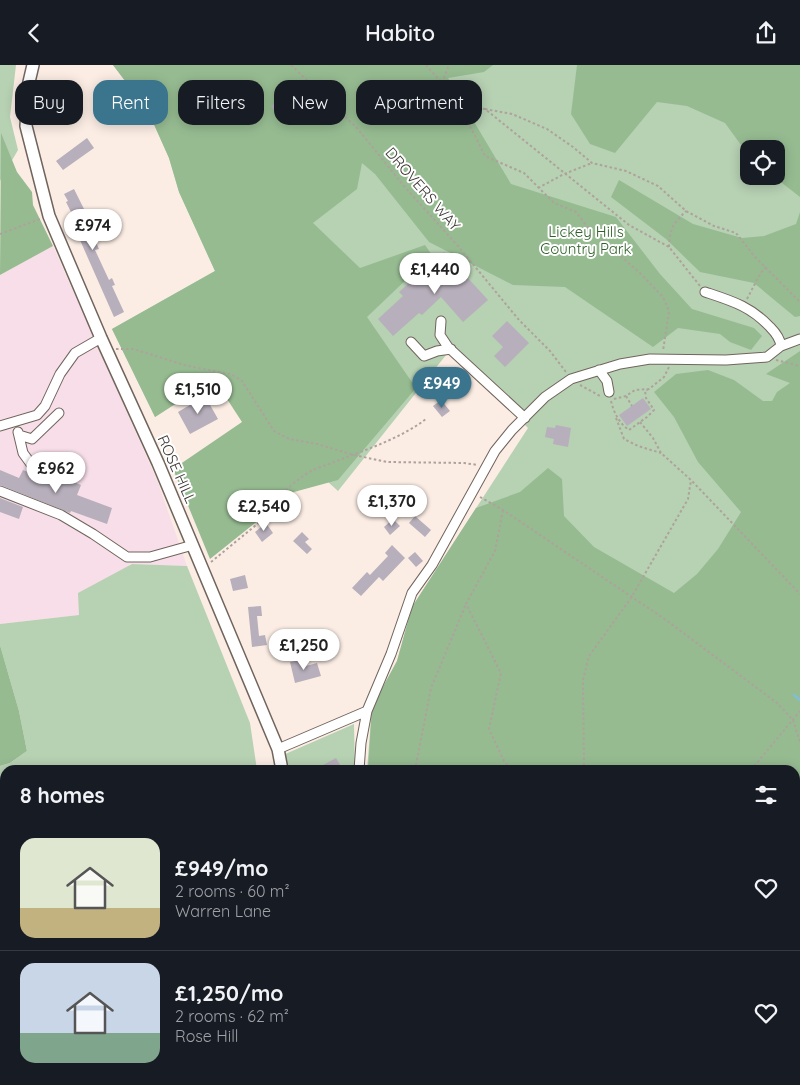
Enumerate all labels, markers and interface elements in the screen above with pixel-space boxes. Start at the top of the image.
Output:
icon: back [20,19,48,47]
text: Habito [365,19,435,47]
icon: share [752,19,780,47]
chip: Buy [15,80,83,125]
chip: Rent [93,80,168,125]
chip: Filters [178,80,264,125]
chip: New [274,80,346,125]
chip: Apartment [356,80,482,125]
map controls [740,140,785,185]
button: locate [740,140,785,185]
street label: DROVERS WAY [381,143,465,235]
pin: £974 [63,209,123,251]
text: £974 [75,215,111,235]
park label: Lickey Hills Country Park [540,222,632,258]
pin: £1,440 [394,253,476,295]
text: £1,440 [410,259,460,279]
pin: £949 [412,367,472,409]
pin: £1,510 [157,373,239,415]
text: £949 [423,373,461,393]
text: £1,510 [175,379,221,399]
street label: ROSE HILL [153,432,201,506]
pin: £962 [26,451,86,494]
text: £962 [37,458,75,478]
pin: £1,370 [351,485,433,527]
pin: £2,540 [223,489,305,532]
text: £1,370 [368,491,416,511]
text: £2,540 [238,496,290,516]
pin: £1,250 [263,629,345,671]
text: £1,250 [280,635,328,655]
icon: filters [752,781,780,809]
text: 8 homes [20,782,105,808]
text: £949/mo [175,855,268,881]
icon: home [60,858,120,918]
icon: heart [752,874,780,902]
text: 2 rooms · 60 m² [175,881,289,901]
text: Warren Lane [175,901,271,921]
text: £1,250/mo [175,980,283,1006]
icon: home [60,983,120,1043]
icon: heart [752,999,780,1027]
text: 2 rooms · 62 m² [175,1006,289,1026]
text: Rose Hill [175,1026,239,1046]

